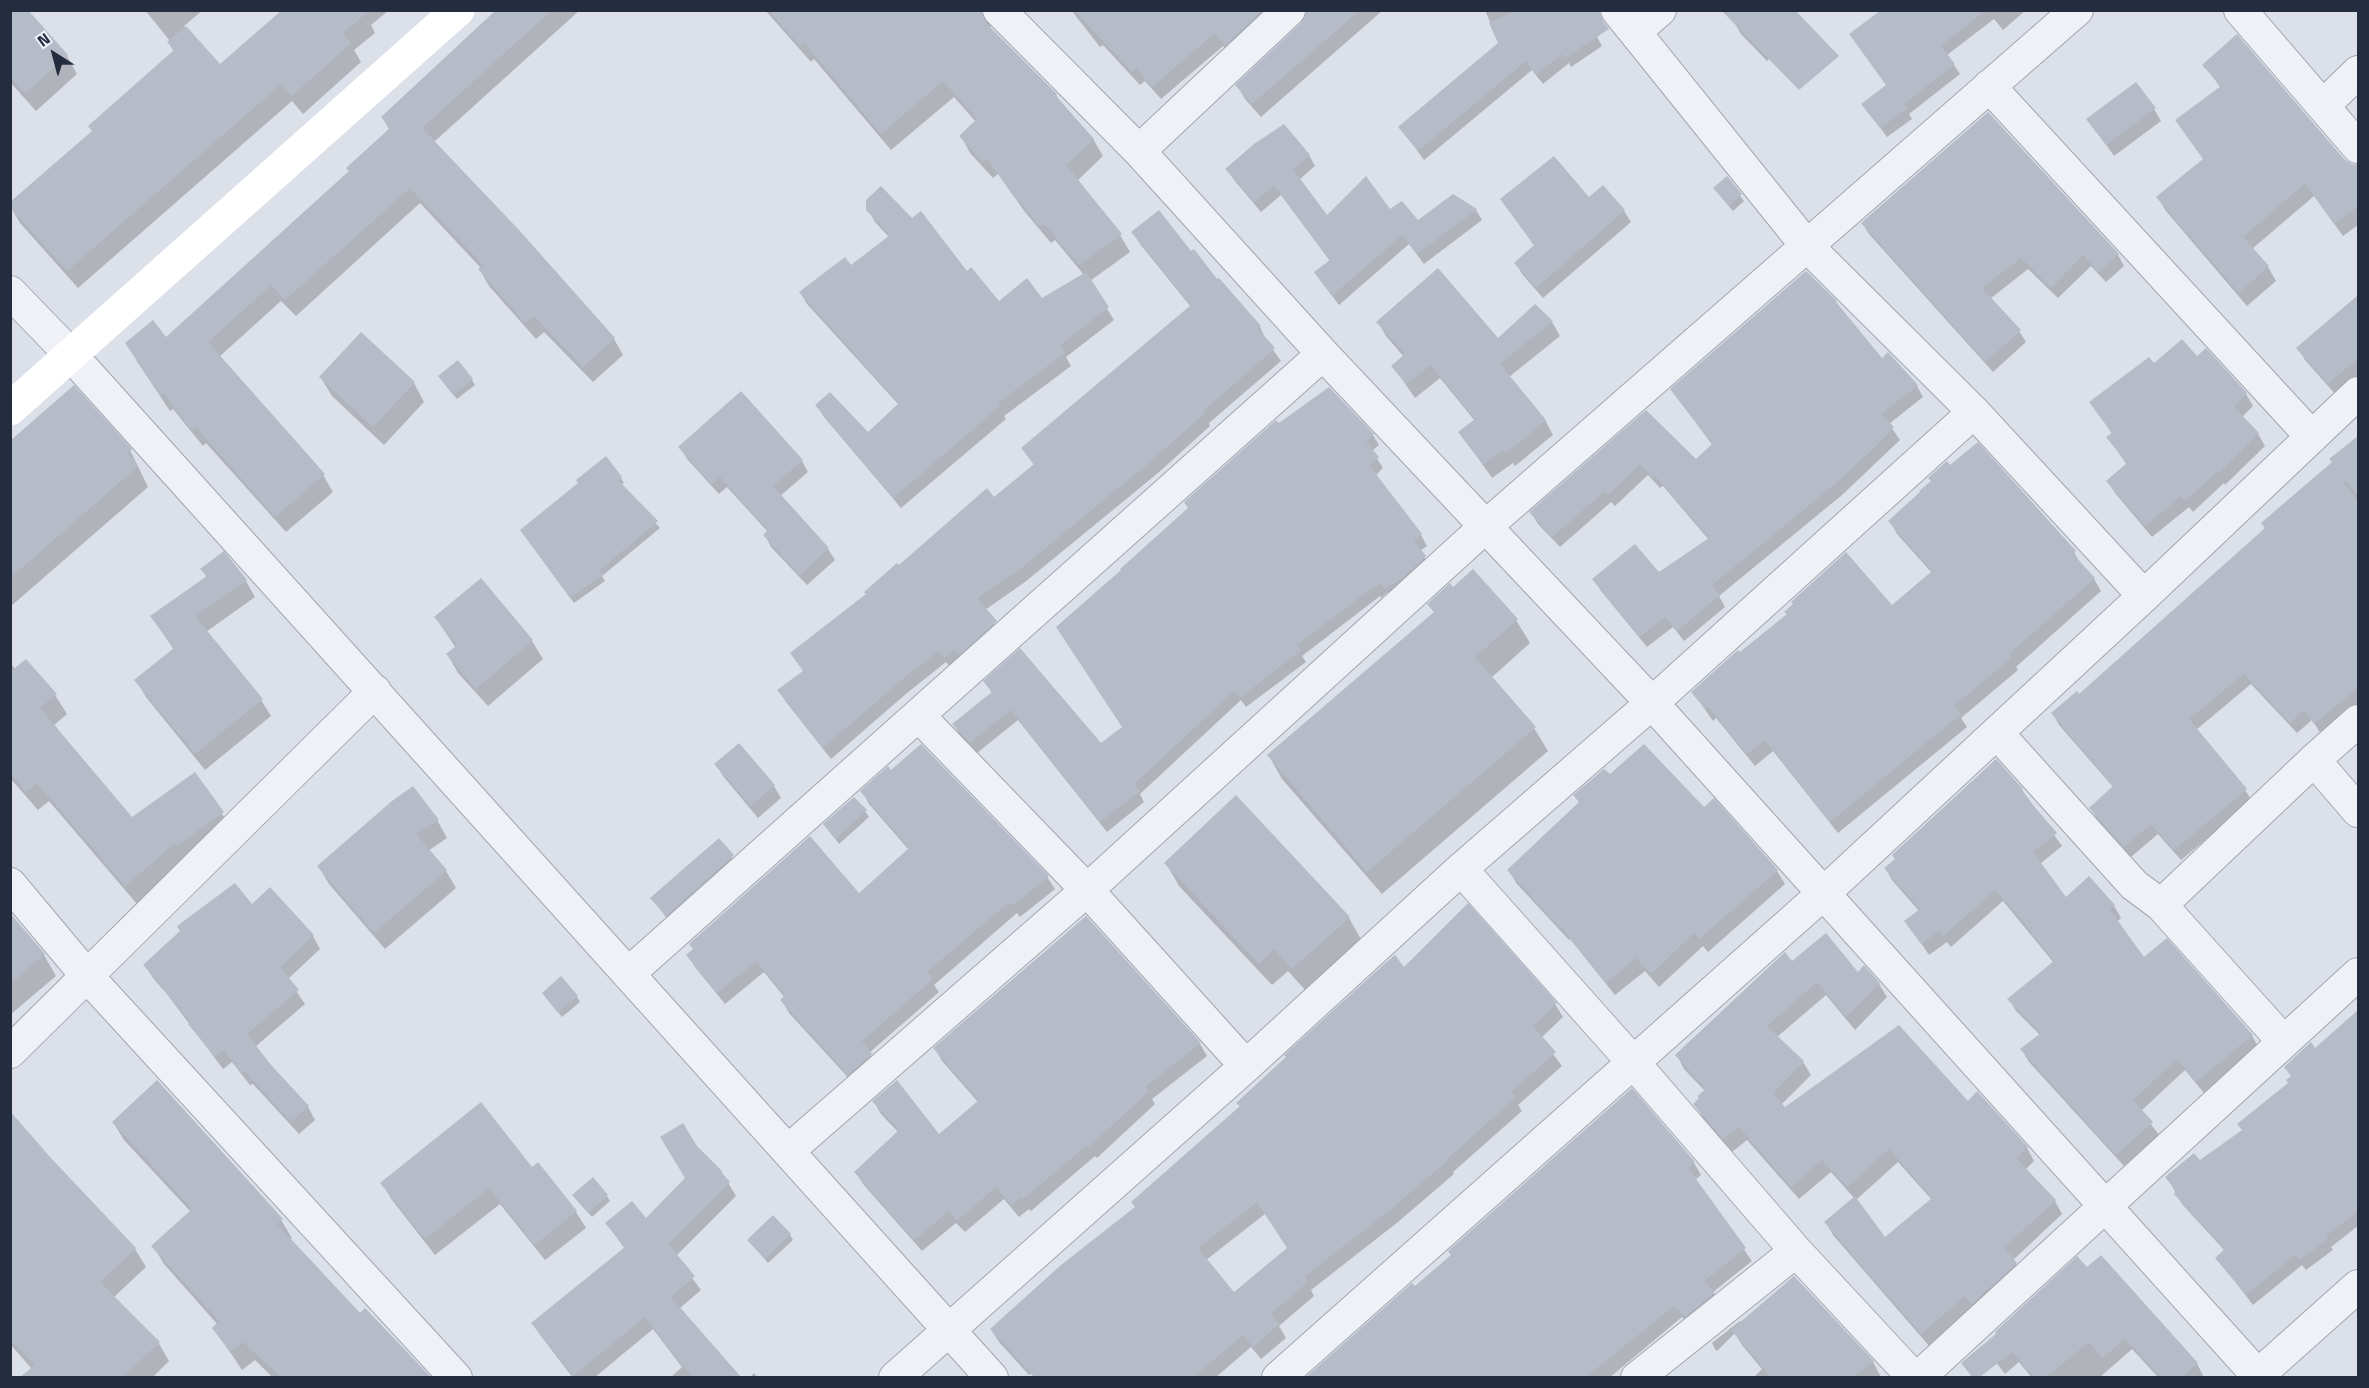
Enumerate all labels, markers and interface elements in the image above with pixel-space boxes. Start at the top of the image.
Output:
north arrow [24,24,84,84]
text: N [32,26,55,52]

